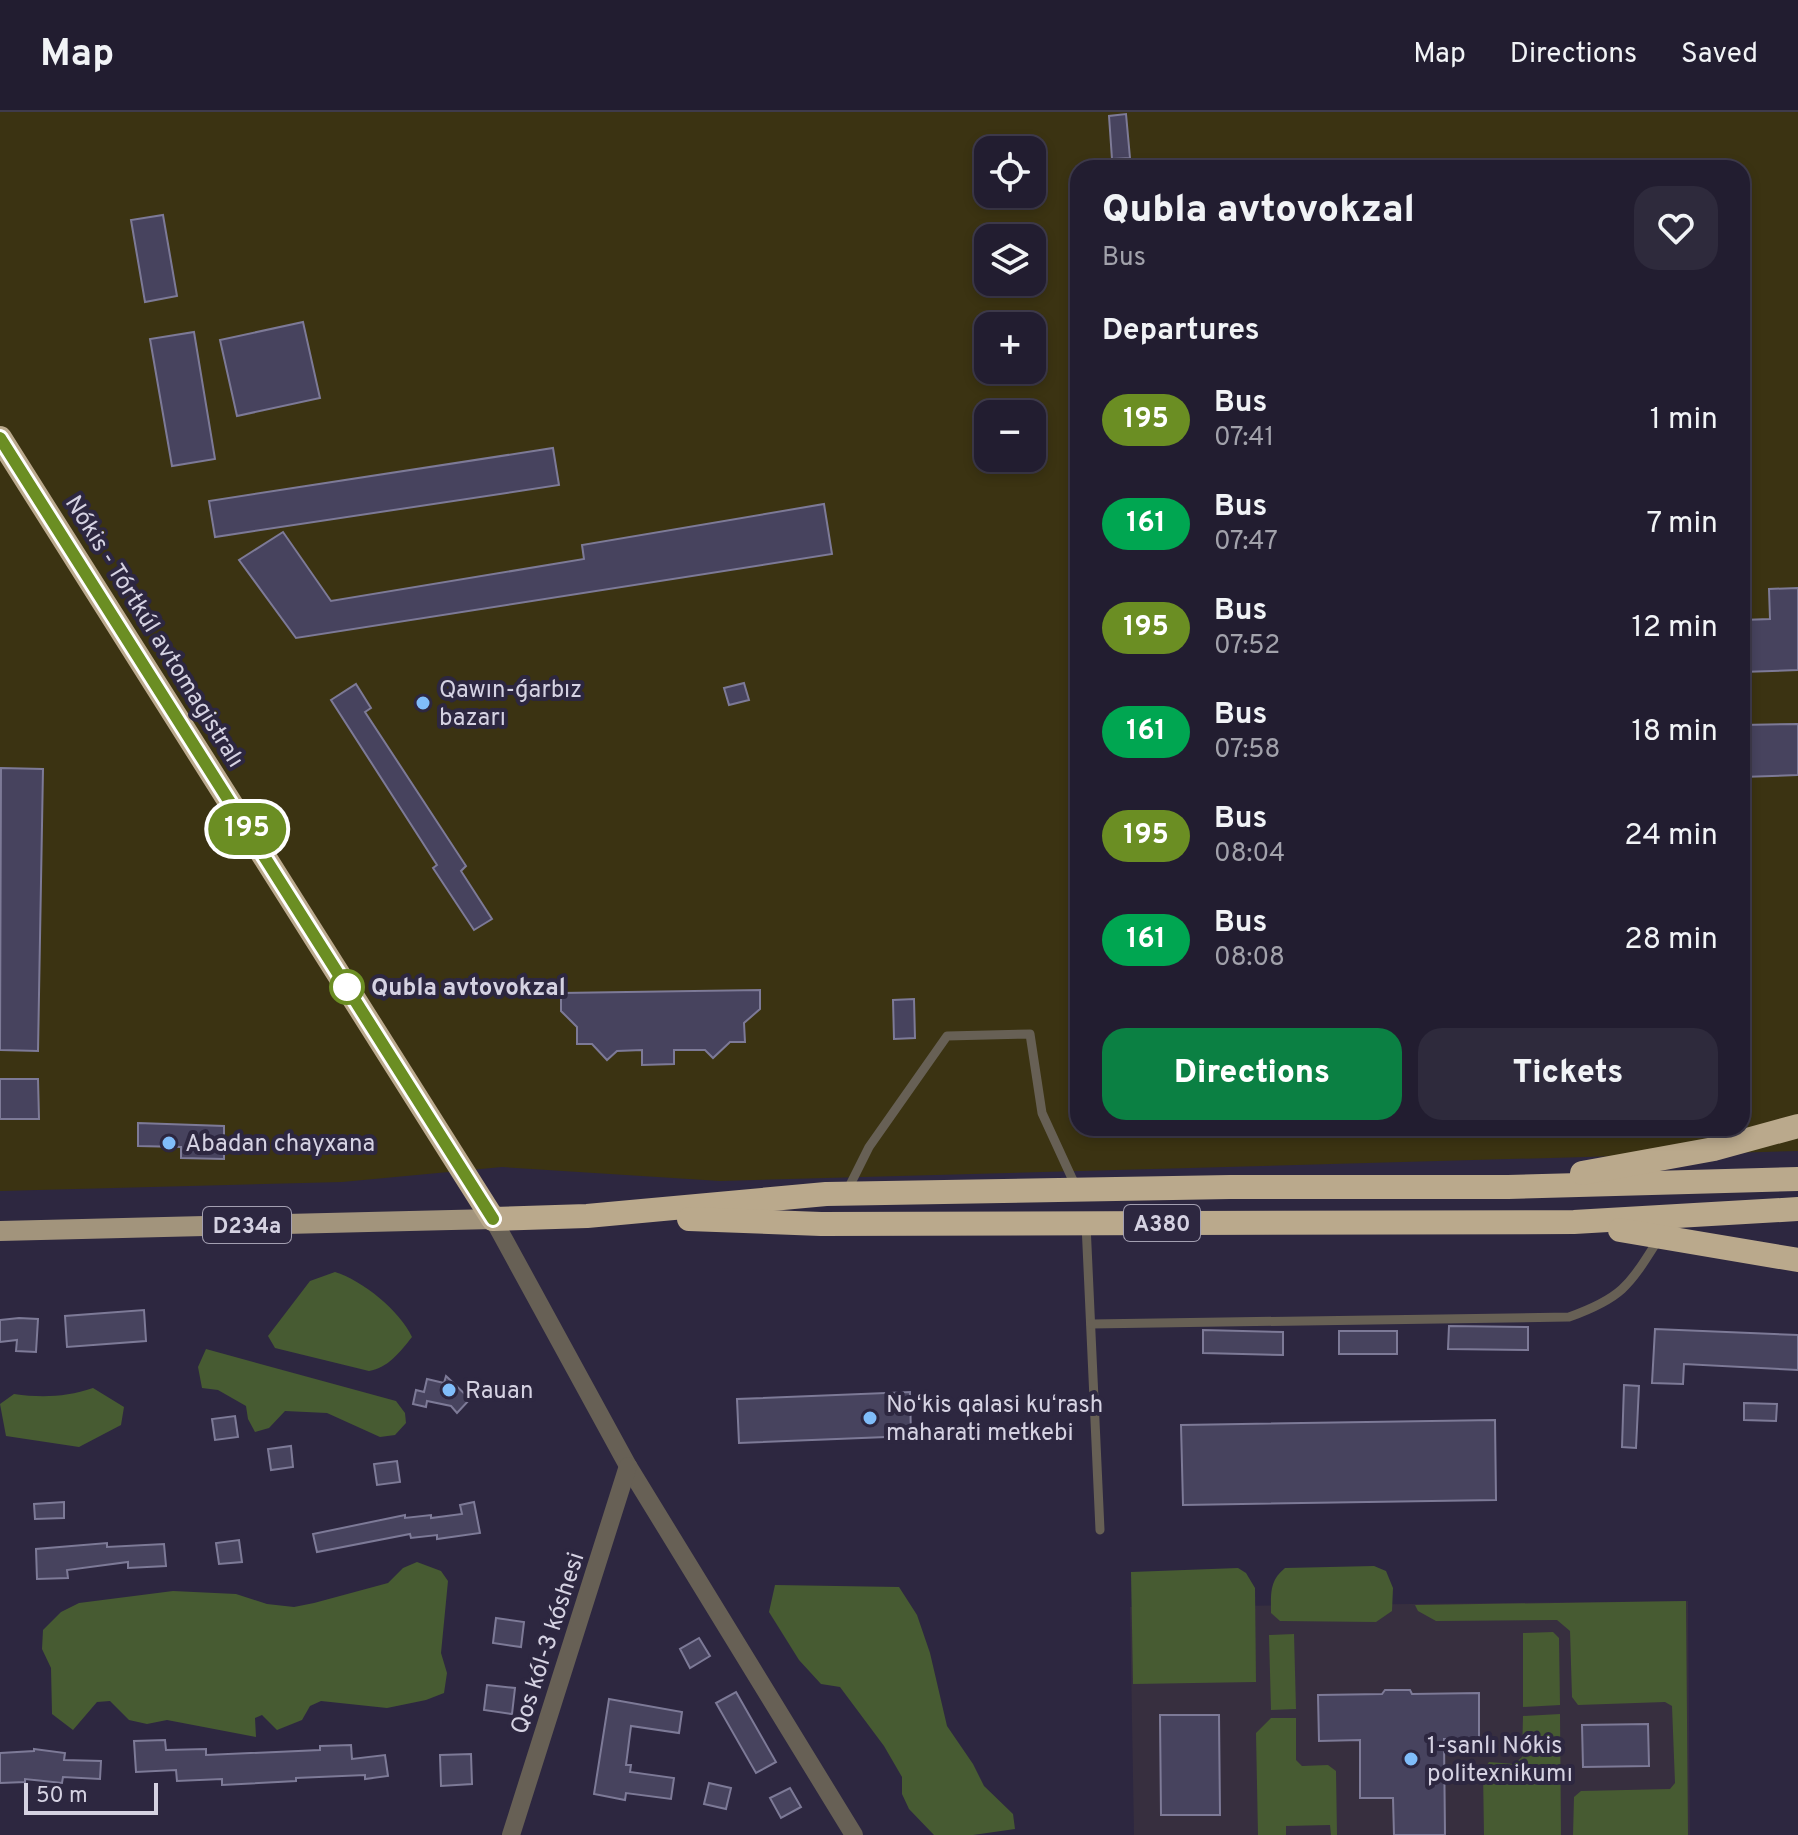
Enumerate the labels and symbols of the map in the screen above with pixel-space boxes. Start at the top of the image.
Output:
street label: Nókis - Tórtkúl avtomagistralı [57,491,249,774]
place label: Qawın-ǵarbız bazarı [439,676,582,734]
marker: Qawın-ǵarbız bazarı [414,694,432,712]
line badge: 195 [201,803,293,855]
marker: Qubla avtovokzal [330,970,364,1004]
place label: Qubla avtovokzal [371,974,566,1004]
place label: Abadan chayxana [185,1130,375,1160]
marker: Abadan chayxana [160,1134,178,1152]
road number: A380 [1124,1205,1200,1241]
road number: D234a [203,1207,291,1243]
place label: Rauan [465,1377,533,1407]
marker: Rauan [440,1381,458,1399]
place label: Noʻkis qalasi kuʻrash maharati metkebi [886,1391,1103,1449]
marker: Noʻkis qalasi kuʻrash maharati metkebi [861,1409,879,1427]
street label: Qos kól-3 kóshesi [505,1549,592,1738]
place label: 1-sanlı Nókis politexnikumı [1427,1732,1573,1790]
marker: 1-sanlı Nókis politexnikumı [1402,1750,1420,1768]
scale bar [24,1779,158,1815]

